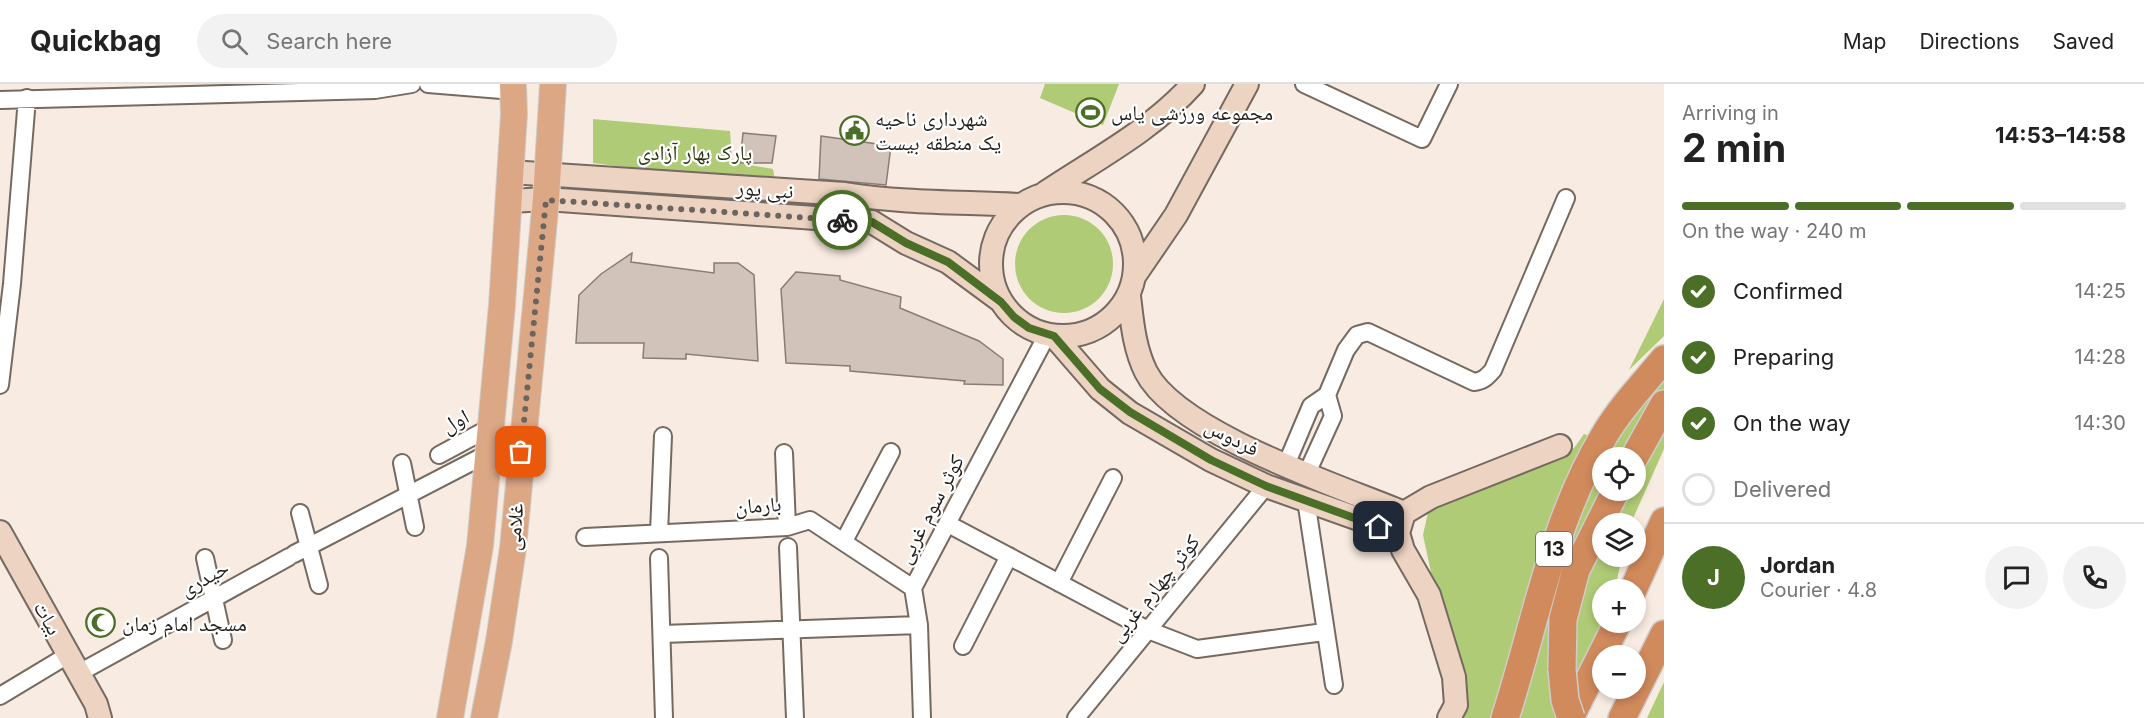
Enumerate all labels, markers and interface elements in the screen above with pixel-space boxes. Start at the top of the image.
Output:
search box [197,14,617,68]
text: Quickbag [30,24,161,58]
icon: search [218,25,251,58]
text: Search here [266,28,392,54]
text: Map [1843,29,1886,54]
text: Directions [1919,29,2020,54]
text: Saved [2053,29,2114,54]
sports icon: مجموعه ورزشی یاس [1074,96,1106,128]
place label: مجموعه ورزشی یاس [1111,100,1273,126]
text: Arriving in [1682,101,1779,125]
place label: شهرداری ناحیه یک منطقه بیست [875,106,1001,155]
public building icon: شهرداری ناحیه یک منطقه بیست [838,114,870,146]
text: 14:53–14:58 [1995,122,2126,148]
text: 2 min [1682,124,1786,171]
park label: پارک بهار آزادی [638,140,752,165]
street label: نبی پور [734,174,794,204]
courier [812,190,872,250]
icon: bike [826,204,859,237]
text: On the way · 240 m [1682,219,1867,243]
icon: check [1682,275,1715,308]
text: Confirmed [1733,278,1843,304]
text: 14:25 [2075,279,2126,303]
icon: check [1682,341,1715,374]
text: Preparing [1733,344,1834,370]
text: 14:28 [2075,345,2126,369]
street label: اول [437,404,473,438]
icon: check [1682,407,1715,440]
text: On the way [1733,410,1851,436]
text: 14:30 [2074,411,2126,435]
street label: فردوس [1200,413,1263,462]
pin [495,426,546,477]
icon: bag [504,435,537,468]
map controls [1592,447,1646,699]
button: locate [1592,447,1646,501]
street label: کوثر سوم غربی [891,450,971,568]
text: Delivered [1733,476,1831,502]
street label: بارمان [734,491,782,519]
pin [1353,501,1404,552]
street label: غلامی [499,502,530,552]
icon: home [1362,510,1395,543]
button: layers [1592,513,1646,567]
street label: کوثر چهارم غربی [1103,529,1206,648]
road number: 13 [1536,532,1572,566]
button: chat [1985,546,2048,609]
button: phone [2063,546,2126,609]
text: Jordan [1760,552,1835,578]
street label: حیدری [175,554,233,602]
text: J [1707,564,1720,590]
text: Courier · 4.8 [1760,578,1877,602]
button: + [1592,579,1646,633]
street label: بیات [29,597,67,639]
mosque icon: مسجد امام زمان [85,607,117,639]
place label: مسجد امام زمان [122,611,247,638]
button: − [1592,645,1646,699]

